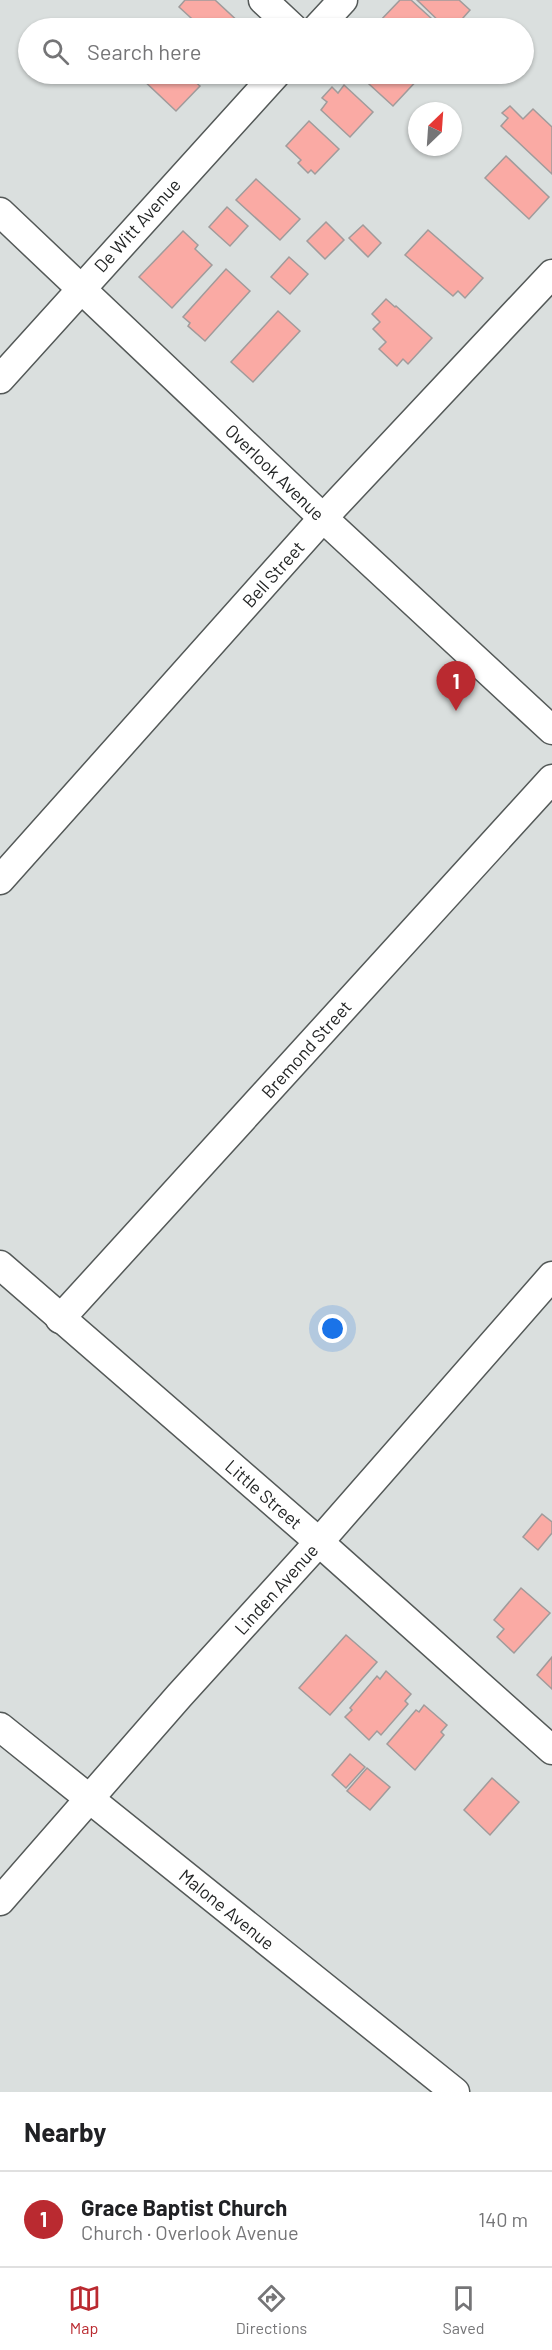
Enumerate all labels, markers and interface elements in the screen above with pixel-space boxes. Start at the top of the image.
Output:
search box [18,18,534,84]
icon: search [39,35,72,68]
text: Search here [87,38,201,64]
north arrow [408,102,462,156]
street label: De Witt Avenue [89,174,185,276]
street label: Overlook Avenue [221,419,329,525]
street label: Bell Street [237,536,309,612]
pin: 1 [436,662,476,711]
street label: Bremond Street [256,996,356,1102]
your location [318,1314,347,1343]
street label: Little Street [221,1455,307,1533]
street label: Linden Avenue [230,1539,322,1639]
street label: Malone Avenue [175,1864,279,1954]
text: Nearby [24,2116,106,2147]
text: Grace Baptist Church [81,2194,287,2220]
text: 1 [40,2207,47,2231]
text: 140 m [478,2207,528,2231]
text: Church · Overlook Avenue [81,2220,299,2244]
tab: Map [68,2282,101,2337]
tab: Directions [236,2282,307,2337]
tab: Saved [442,2282,484,2337]

